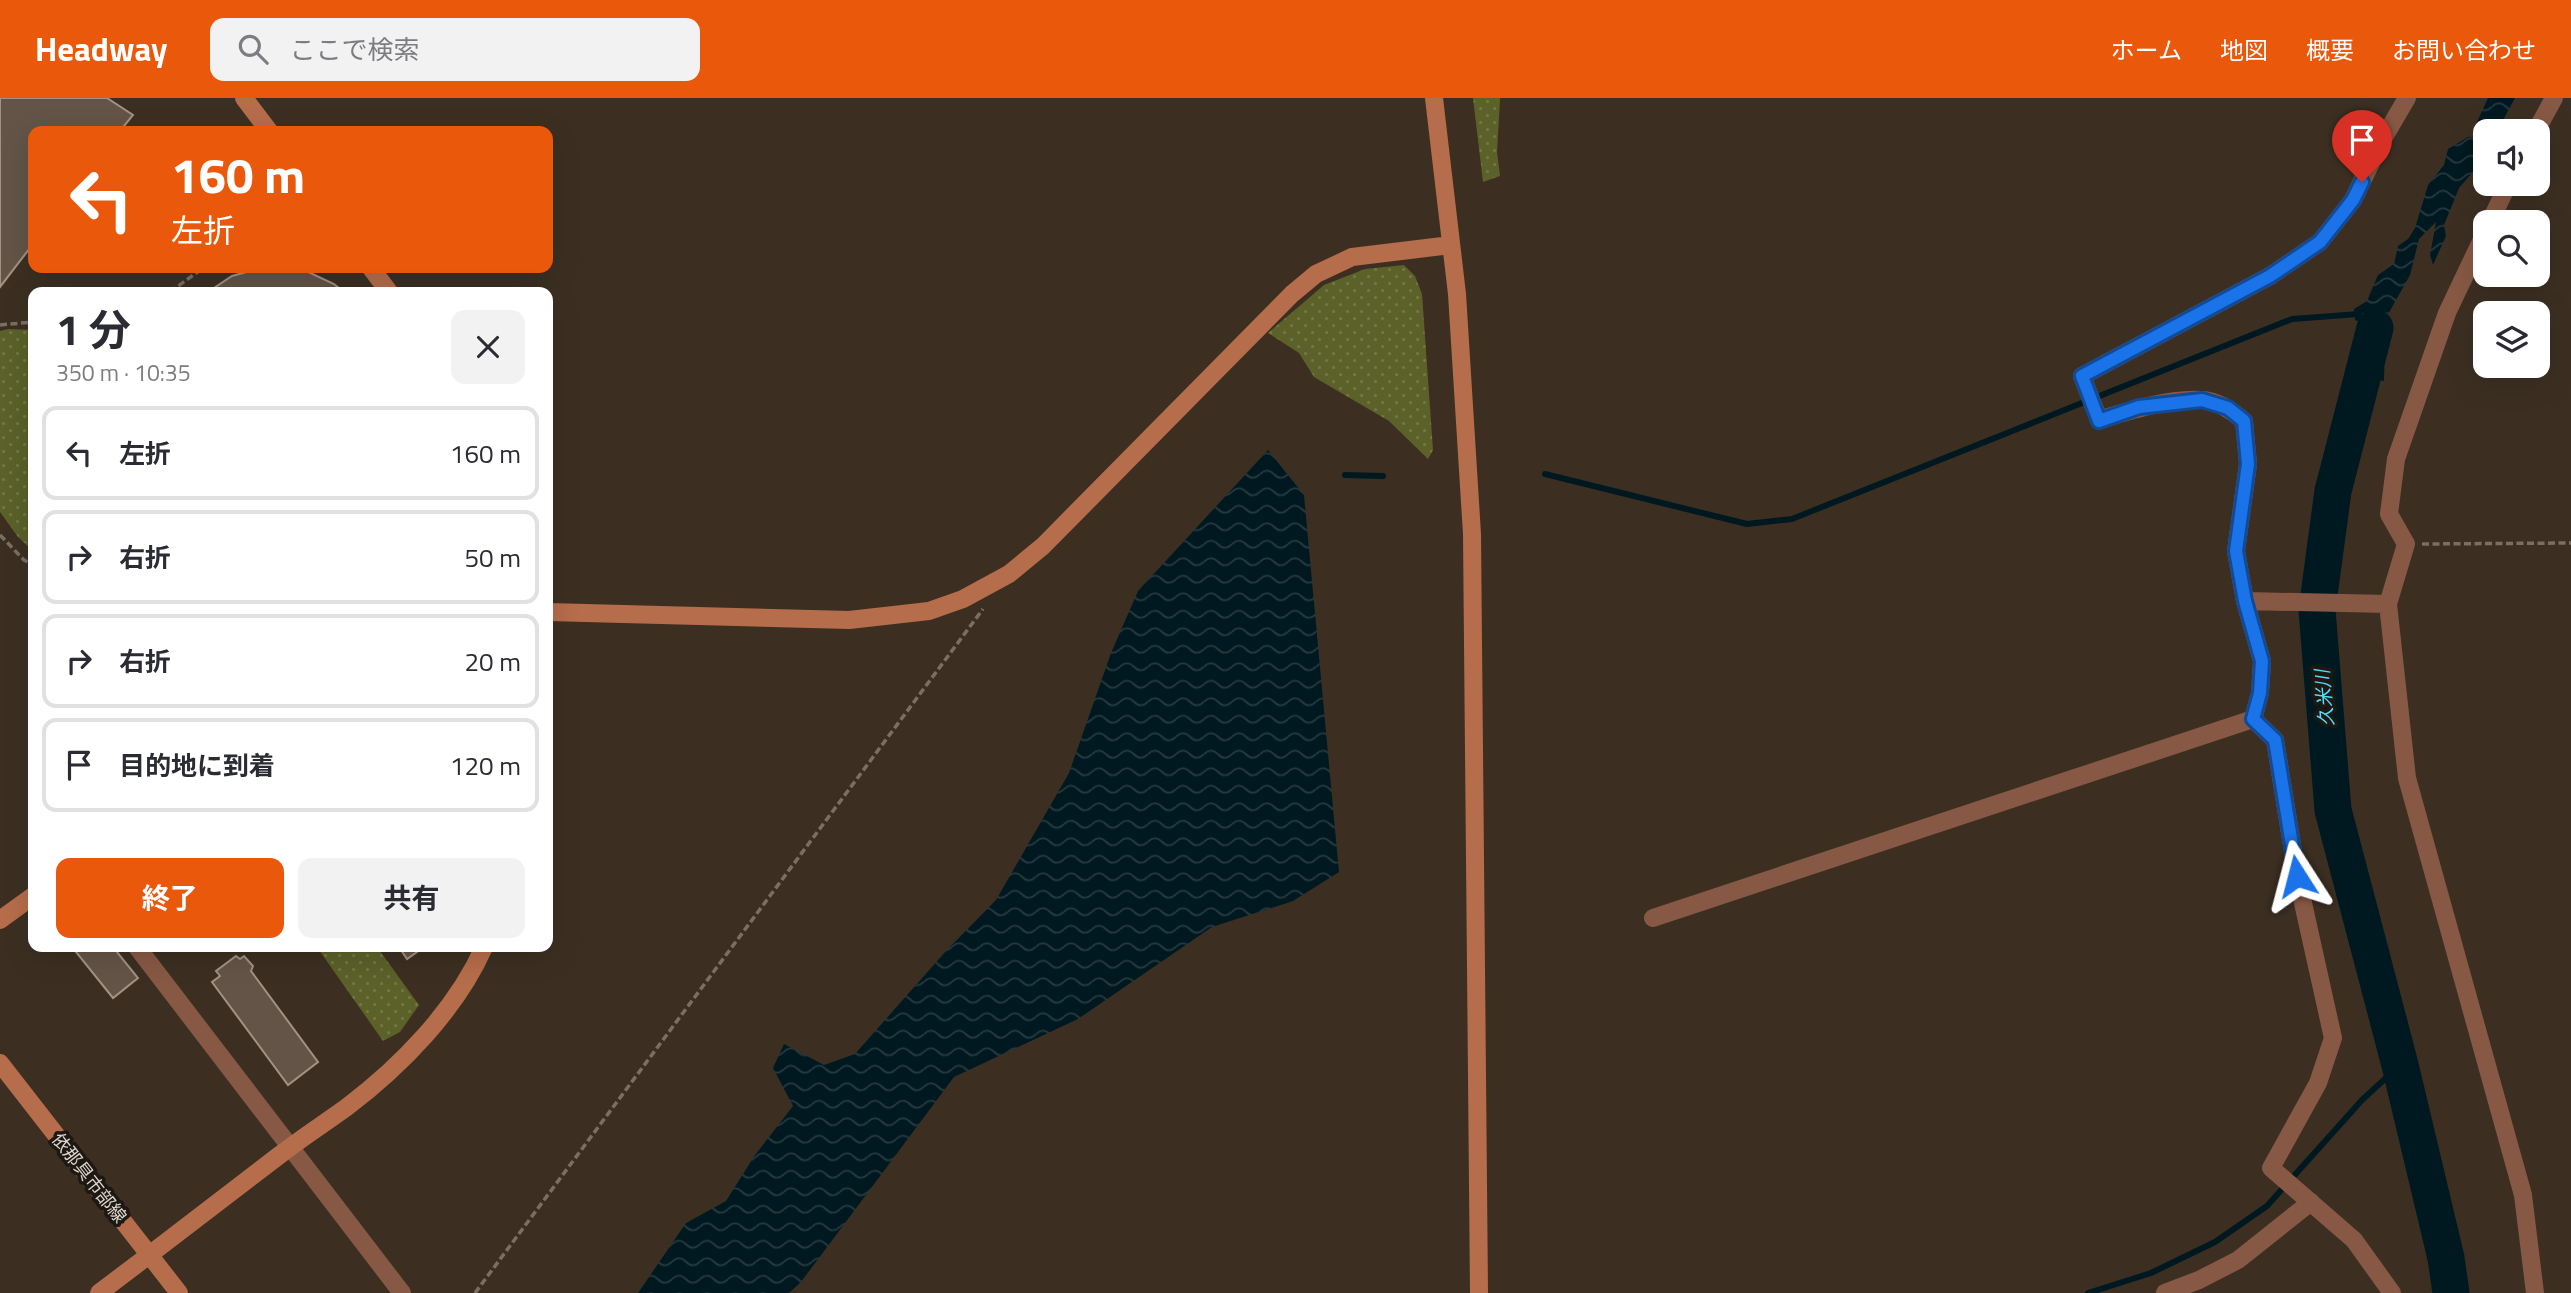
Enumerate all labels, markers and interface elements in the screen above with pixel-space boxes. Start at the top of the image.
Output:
search box [210,18,700,81]
text: Headway [35,24,168,74]
icon: search [234,30,272,68]
text: ここで検索 [290,30,420,69]
text: ホーム [2111,32,2182,68]
text: 地図 [2220,32,2268,68]
text: 概要 [2306,32,2354,68]
text: お問い合わせ [2392,32,2536,68]
pin [2332,110,2392,182]
map controls [2473,119,2550,378]
button: sound [2473,119,2550,196]
icon: arrive [2343,121,2381,159]
text: 160 m [171,137,305,212]
icon: left [56,154,147,245]
text: 左折 [171,206,235,254]
button: search [2473,210,2550,287]
text: 1 分 [56,297,131,361]
button: layers [2473,301,2550,378]
button: close [451,310,525,384]
text: 350 m · 10:35 [56,355,191,390]
icon: left [60,434,98,472]
text: 左折 [119,434,171,473]
text: 160 m [450,434,521,473]
icon: right [60,538,98,576]
text: 右折 [119,538,171,577]
text: 50 m [464,538,521,577]
icon: right [60,642,98,680]
text: 右折 [119,642,171,681]
text: 20 m [464,642,521,681]
water label: 久米川 [2306,666,2340,728]
icon: arrive [60,746,98,784]
text: 目的地に到着 [119,746,275,785]
text: 120 m [450,746,521,785]
position arrow [2260,839,2334,913]
button: 終了 [56,858,284,938]
button: 共有 [298,858,525,938]
street label: 依那具市部線 [46,1127,133,1229]

